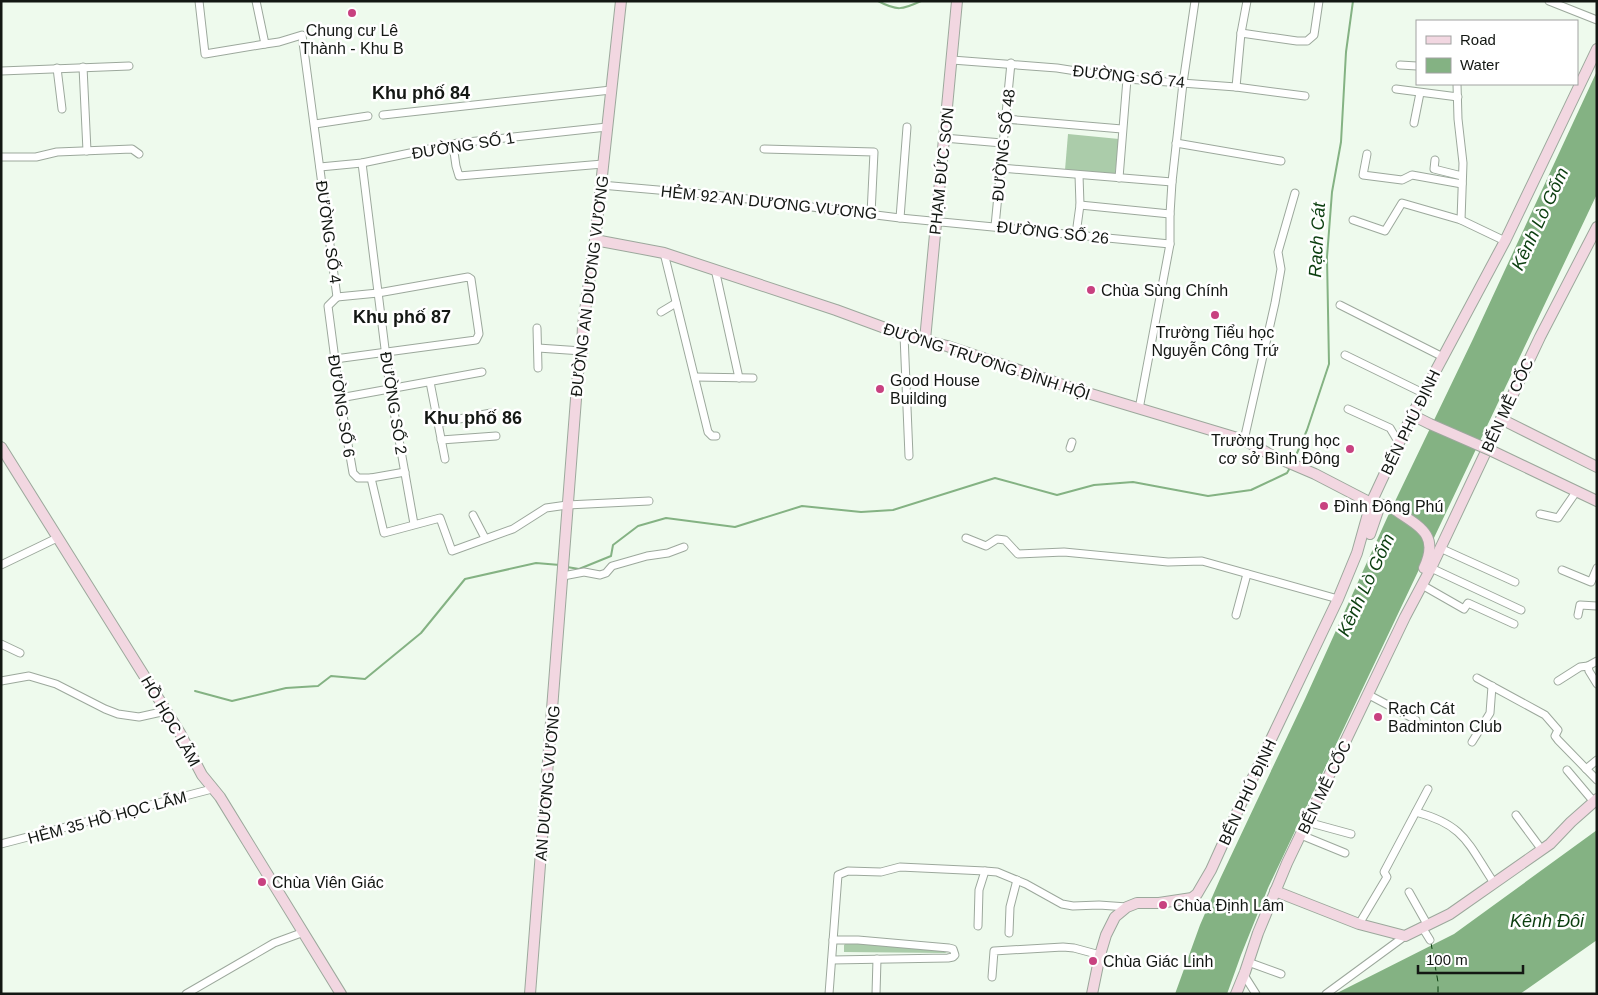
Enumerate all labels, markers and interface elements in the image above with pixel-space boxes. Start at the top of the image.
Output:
marker: Chung cư Lê Thành - Khu B [346,7,358,19]
legend [1416,20,1578,85]
place label: Chung cư Lê Thành - Khu B [300,22,404,57]
text: Road [1460,31,1496,48]
text: Water [1460,56,1499,73]
street label: ĐƯỜNG SỐ 74 [1072,60,1186,91]
district label: Khu phố 84 [372,83,470,103]
street label: ĐƯỜNG SỐ 48 [987,88,1018,202]
street label: PHẠM ĐỨC SƠN [925,106,957,236]
street label: ĐƯỜNG SỐ 1 [410,127,516,162]
water label: Kênh Lò Gốm [1507,164,1573,274]
street label: ĐƯỜNG AN DƯƠNG VƯƠNG [567,174,611,398]
street label: ĐƯỜNG SỐ 4 [313,179,346,285]
street label: HẺM 92 AN DƯƠNG VƯƠNG [660,182,878,222]
water label: Rạch Cát [1305,201,1329,278]
street label: ĐƯỜNG SỐ 26 [996,216,1110,247]
place label: Chùa Sùng Chính [1101,282,1228,299]
marker: Chùa Sùng Chính [1085,284,1097,296]
district label: Khu phố 87 [353,307,451,327]
marker: Trường Tiểu học Nguyễn Công Trứ [1209,309,1221,321]
street label: ĐƯỜNG TRƯƠNG ĐÌNH HỘI [881,319,1093,403]
place label: Trường Tiểu học Nguyễn Công Trứ [1151,324,1279,359]
street label: ĐƯỜNG SỐ 2 [377,350,412,456]
street label: ĐƯỜNG SỐ 6 [325,353,360,459]
street label: BẾN MỄ CỐC [1477,355,1537,455]
street label: BẾN PHÚ ĐỊNH [1377,367,1443,477]
place label: Good House Building [890,372,980,407]
marker: Good House Building [874,383,886,395]
district label: Khu phố 86 [424,408,522,428]
place label: Trường Trung học cơ sở Bình Đông [1211,432,1340,467]
marker: Trường Trung học cơ sở Bình Đông [1344,443,1356,455]
place label: Đình Đông Phú [1334,498,1443,515]
marker: Đình Đông Phú [1318,500,1330,512]
water label: Kênh Lò Gốm [1333,530,1399,640]
street label: HỒ HỌC LÃM [138,672,205,769]
place label: Rạch Cát Badminton Club [1388,700,1502,735]
street label: AN DƯƠNG VƯƠNG [532,705,563,862]
marker: Rạch Cát Badminton Club [1372,711,1384,723]
street label: BẾN PHÚ ĐỊNH [1215,736,1279,848]
street label: BẾN MỄ CỐC [1293,737,1354,836]
street label: HẺM 35 HỒ HỌC LÃM [25,786,188,847]
place label: Chùa Viên Giác [272,874,384,891]
marker: Chùa Viên Giác [256,876,268,888]
place label: Chùa Định Lâm [1173,897,1284,914]
marker: Chùa Định Lâm [1157,899,1169,911]
water label: Kênh Đôi [1510,911,1585,931]
scale bar [1418,942,1523,974]
text: 100 m [1426,951,1468,968]
place label: Chùa Giác Linh [1103,953,1213,970]
marker: Chùa Giác Linh [1087,955,1099,967]

